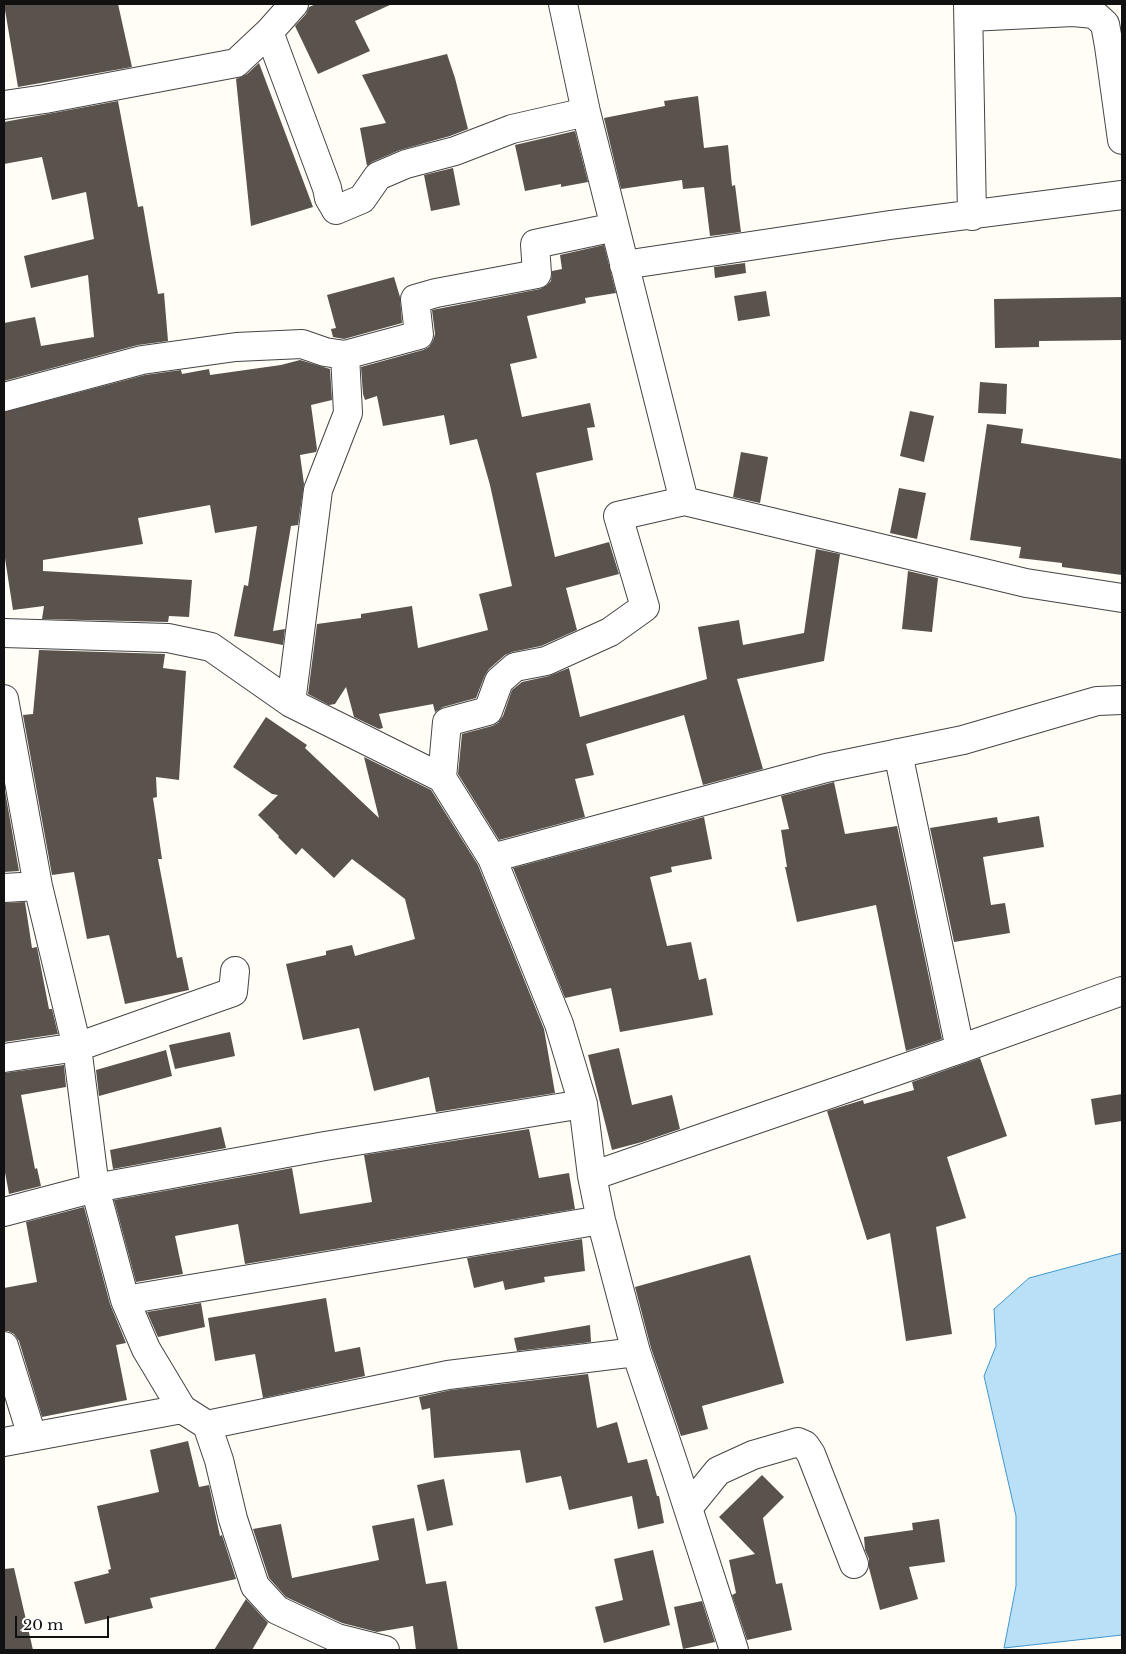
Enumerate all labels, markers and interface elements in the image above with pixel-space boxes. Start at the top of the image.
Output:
scale bar [18,1606,111,1638]
text: 20 m [23,1615,63,1634]

